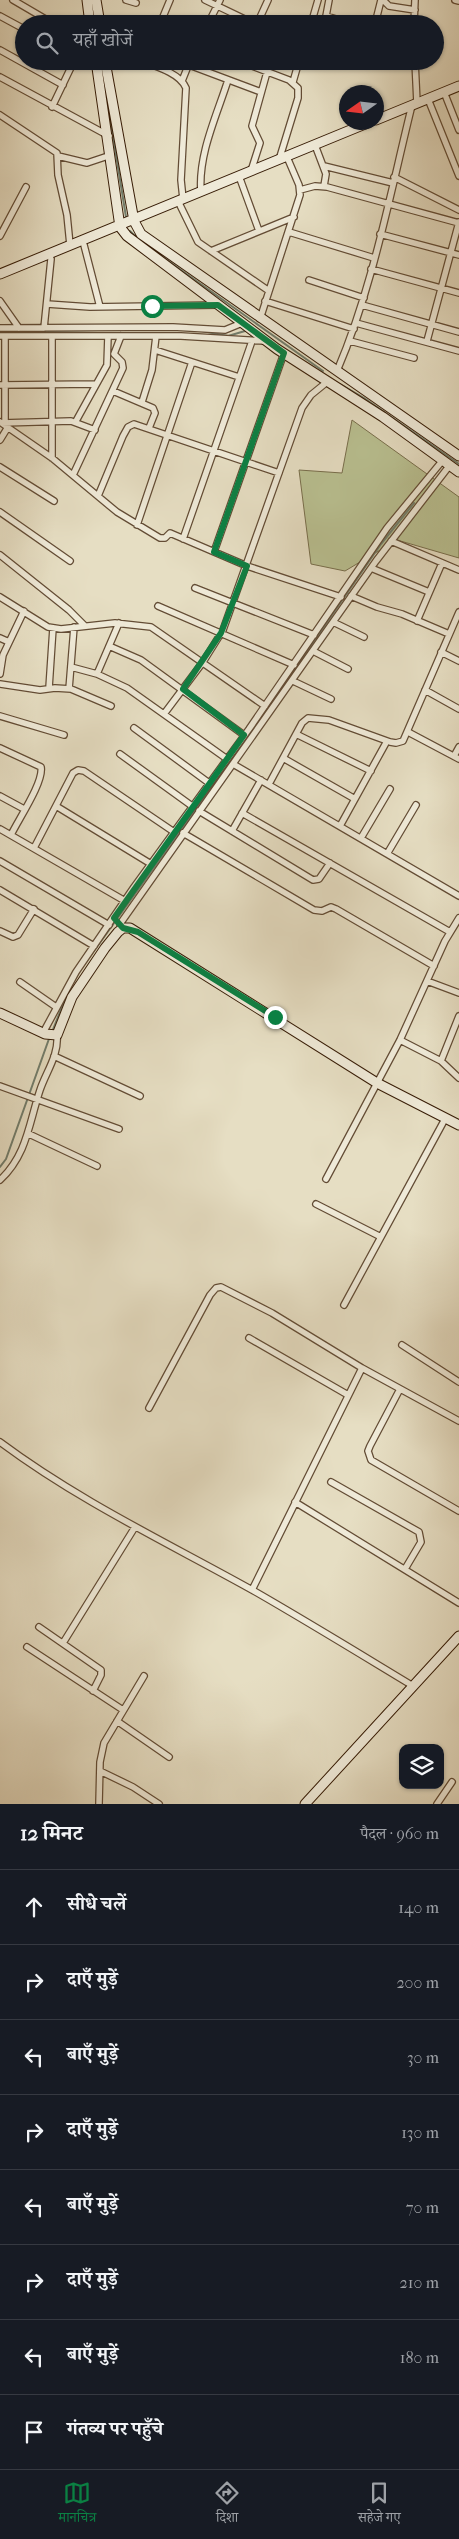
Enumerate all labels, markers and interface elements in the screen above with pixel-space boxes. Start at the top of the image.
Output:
search box [15,15,444,70]
icon: search [33,29,61,57]
text: यहाँ खोजें [73,29,133,51]
north arrow [339,85,384,130]
route start [141,295,164,318]
route end [264,1006,287,1029]
map controls [399,1744,444,1789]
button: layers [399,1744,444,1789]
text: 12 मिनट [20,1821,83,1845]
text: पैदल · 960 m [360,1824,439,1843]
icon: ahead [20,1893,48,1921]
text: सीधे चलें [67,1893,126,1915]
text: 140 m [398,1898,439,1917]
icon: right [20,1968,48,1996]
text: दाएँ मुड़ें [67,1968,118,1990]
text: 200 m [396,1973,439,1992]
icon: left [20,2043,48,2071]
text: बाएँ मुड़ें [67,2043,118,2065]
text: 30 m [407,2048,439,2067]
icon: right [20,2118,48,2146]
text: दाएँ मुड़ें [67,2118,118,2140]
text: 130 m [401,2123,439,2142]
icon: left [20,2193,48,2221]
text: बाएँ मुड़ें [67,2193,118,2215]
text: 70 m [406,2198,439,2217]
icon: right [20,2268,48,2296]
text: दाएँ मुड़ें [67,2268,118,2290]
text: 210 m [400,2273,439,2292]
icon: left [20,2343,48,2371]
text: बाएँ मुड़ें [67,2343,118,2365]
text: 180 m [400,2348,439,2367]
icon: arrive [20,2418,48,2446]
text: गंतव्य पर पहुँचे [67,2418,163,2440]
tab: मानचित्र [58,2479,96,2531]
tab: दिशा [213,2479,241,2531]
tab: सहेजे गए [358,2479,401,2531]

